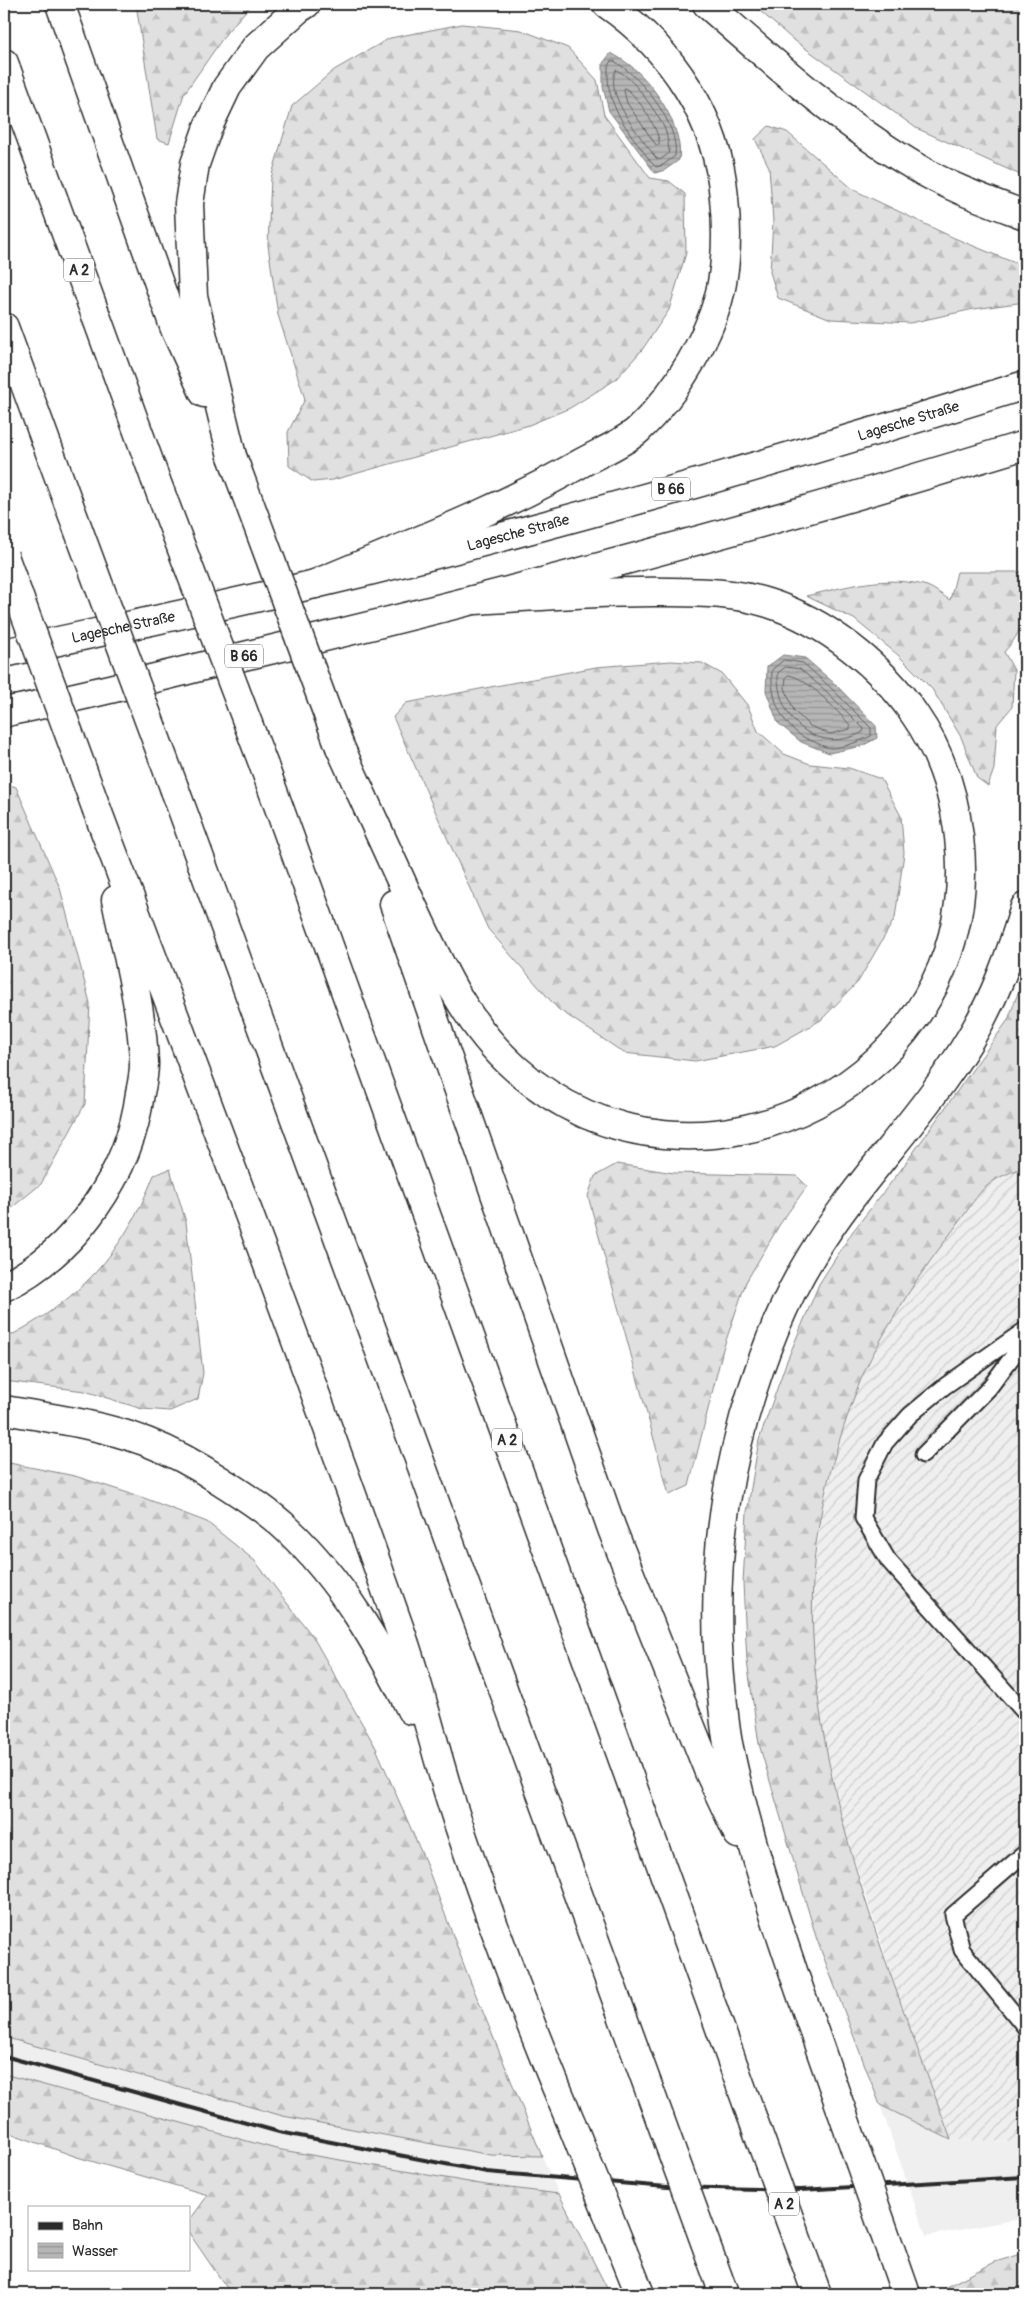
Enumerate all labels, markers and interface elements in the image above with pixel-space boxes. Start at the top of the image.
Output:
road number: A 2 [64,258,94,282]
street label: Lagesche Straße [855,396,962,445]
road number: B 66 [652,478,690,500]
street label: Lagesche Straße [465,510,572,555]
street label: Lagesche Straße [70,607,177,647]
road number: B 66 [225,644,263,668]
road number: A 2 [492,1428,522,1452]
road number: A 2 [769,2192,799,2216]
legend [28,2206,190,2270]
text: Bahn [72,2216,103,2235]
text: Wasser [72,2242,119,2261]

